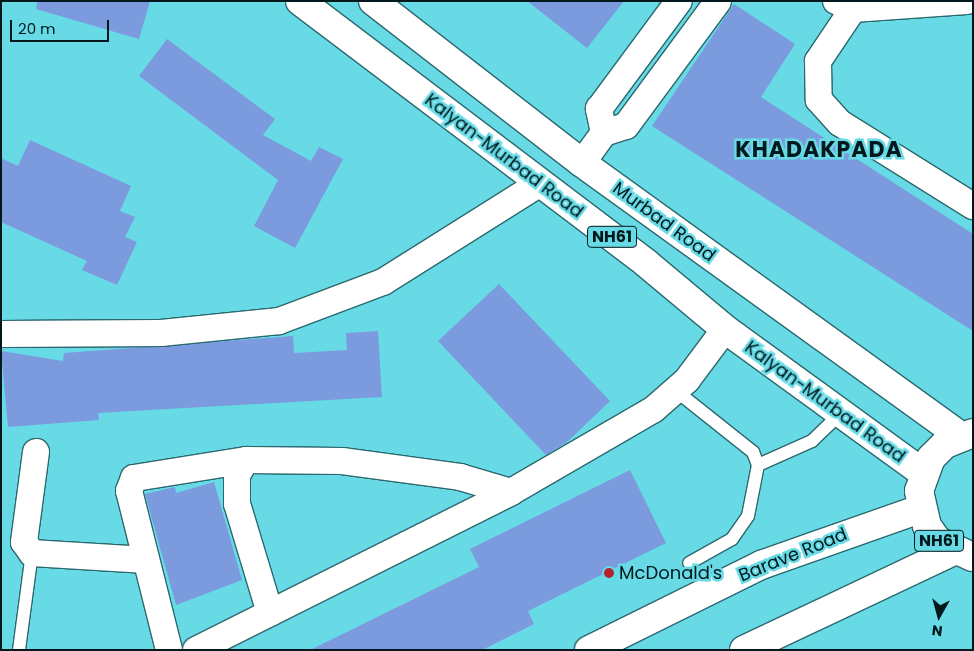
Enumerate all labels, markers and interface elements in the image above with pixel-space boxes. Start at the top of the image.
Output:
scale bar [12,10,111,42]
text: 20 m [18,18,56,39]
street label: Kalyan-Murbad Road [420,89,588,223]
district label: KHADAKPADA [734,137,904,163]
street label: Murbad Road [608,177,720,267]
road number: NH61 [587,223,637,250]
street label: Kalyan-Murbad Road [741,337,909,467]
street label: Barave Road [736,523,850,587]
road number: NH61 [914,528,964,554]
place label: McDonald's [619,562,722,584]
marker: McDonald's [603,567,615,579]
north arrow [914,591,964,641]
text: N [931,620,944,641]

